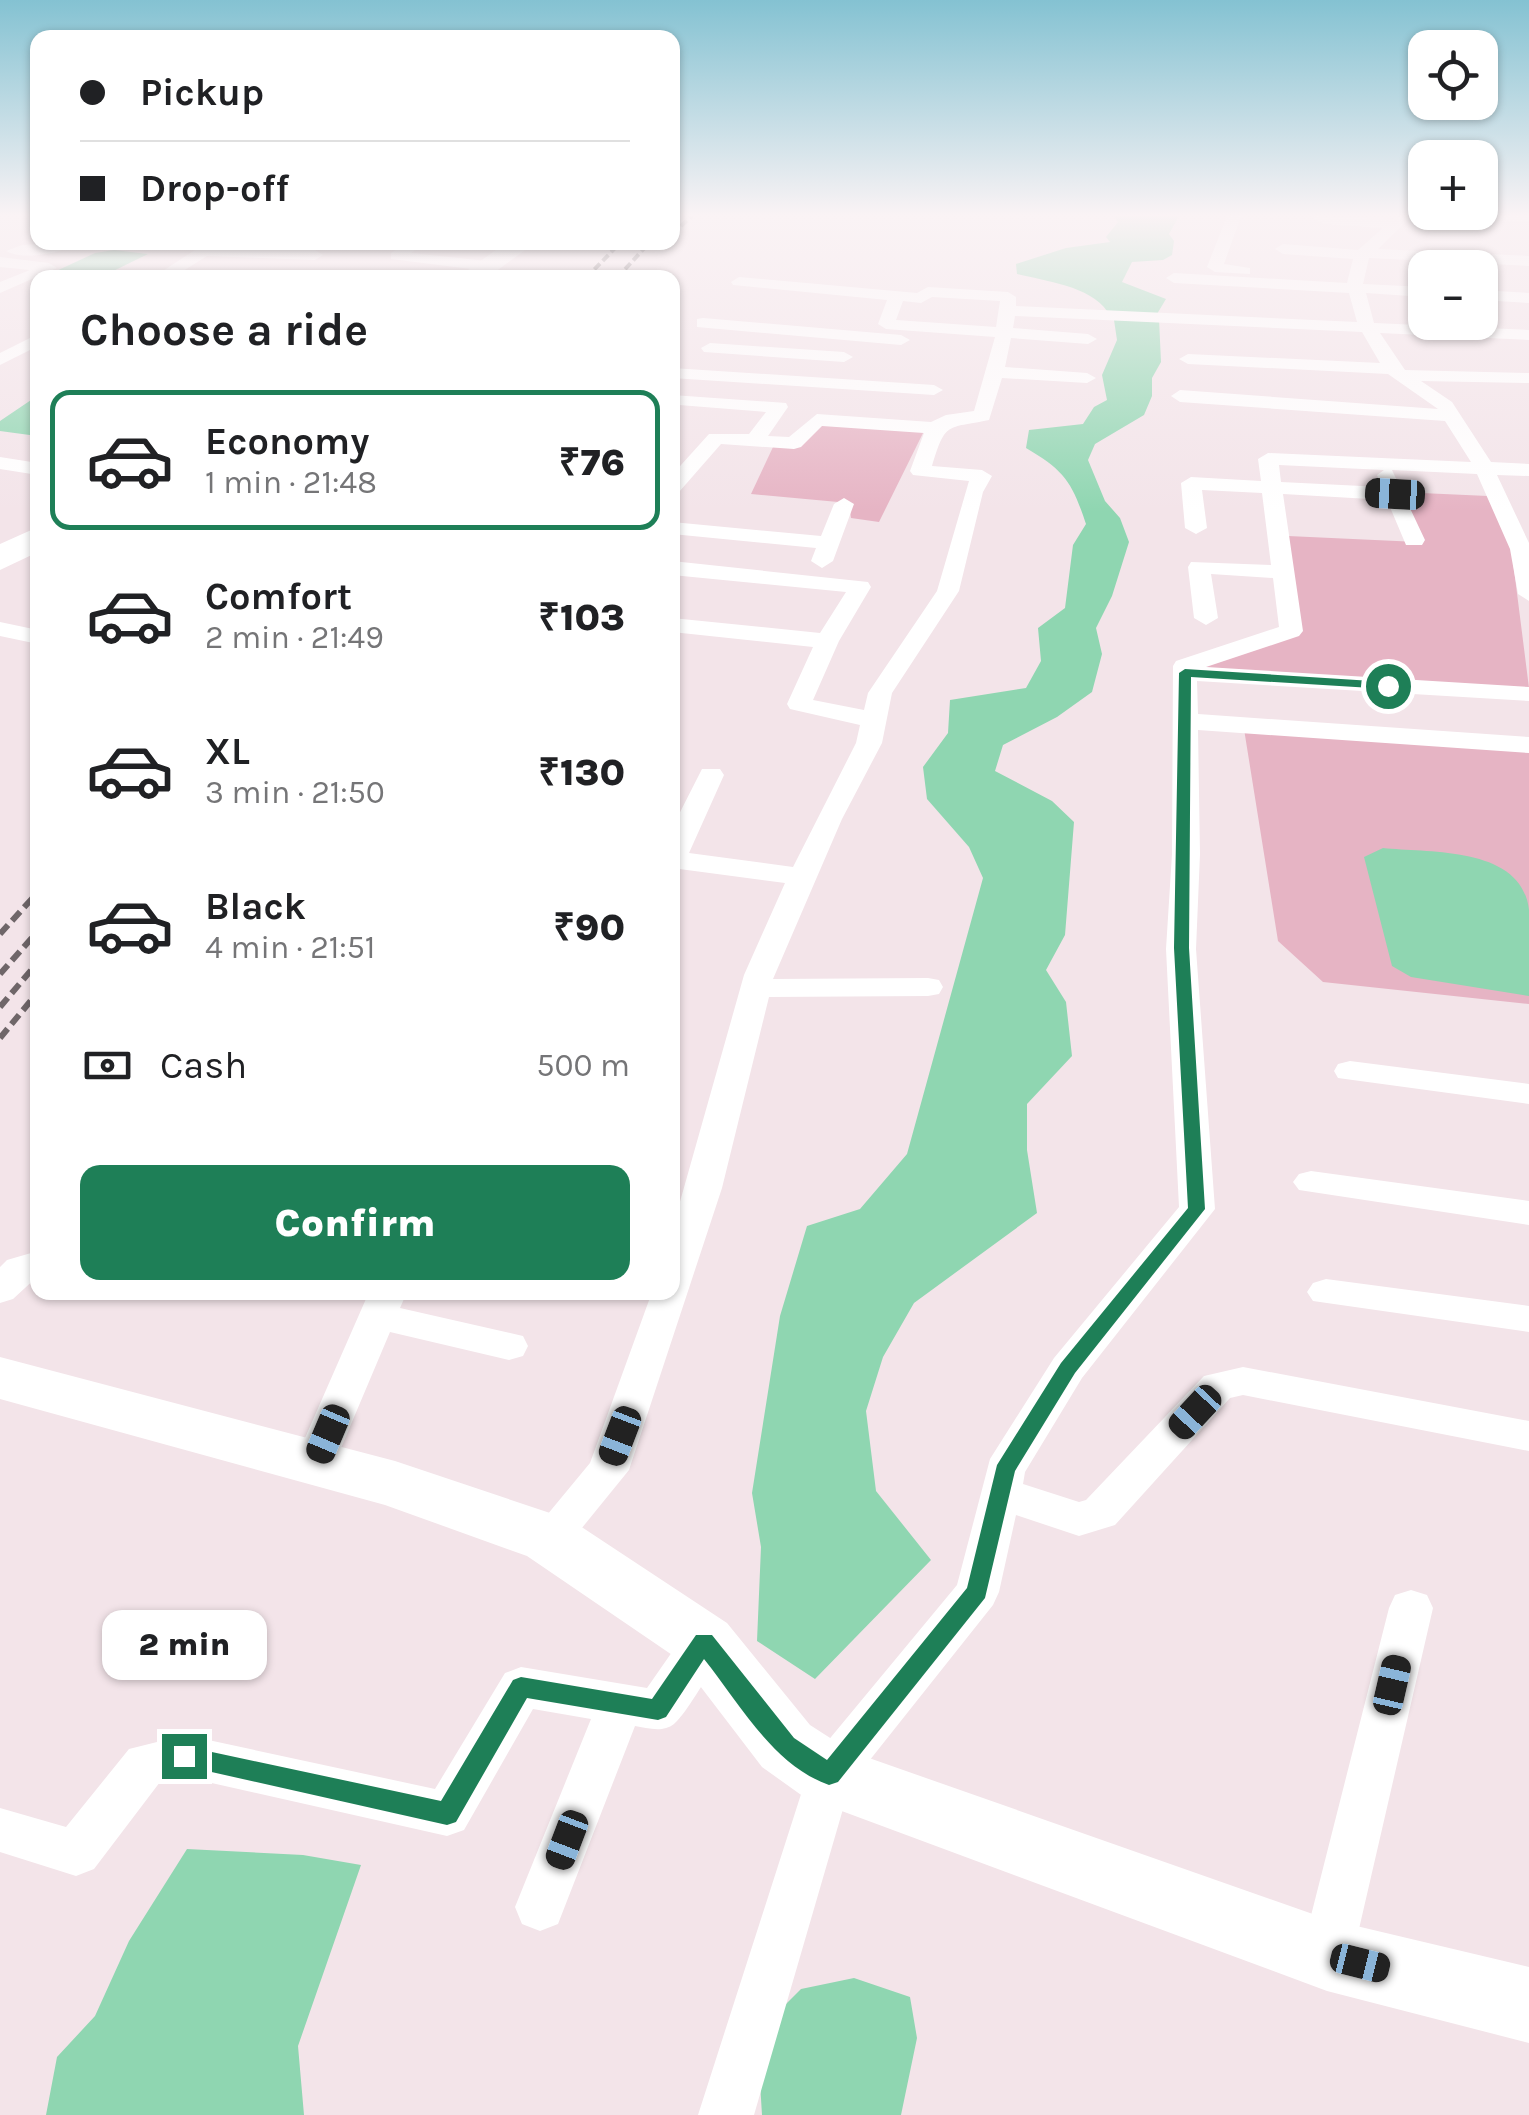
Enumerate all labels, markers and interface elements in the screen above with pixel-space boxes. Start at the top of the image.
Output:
map controls [1408,30,1498,340]
button: locate [1408,30,1498,120]
text: Pickup [140,70,264,115]
button: + [1408,140,1498,230]
text: Drop-off [140,166,289,211]
button: − [1408,250,1498,340]
text: Choose a ride [80,304,368,356]
icon: car [85,415,175,505]
text: Economy [205,419,369,464]
text: ₹76 [559,440,625,485]
text: 1 min · 21:48 [205,464,377,501]
car [1364,477,1426,511]
icon: car [85,570,175,660]
text: Comfort [205,574,352,619]
text: ₹103 [538,595,625,640]
text: 2 min · 21:49 [205,619,384,656]
route start [1366,664,1411,709]
icon: car [85,725,175,815]
text: XL [205,729,250,774]
text: ₹130 [538,750,625,795]
text: 3 min · 21:50 [205,774,385,811]
icon: car [85,880,175,970]
text: Black [205,884,306,929]
text: ₹90 [553,905,625,950]
text: 4 min · 21:51 [205,929,375,966]
icon: cash [80,1038,135,1093]
text: Cash [160,1043,247,1088]
text: 500 m [536,1047,630,1084]
button: Confirm [80,1165,630,1280]
car [1164,1380,1226,1444]
car [302,1401,354,1467]
car [595,1403,645,1469]
callout: 2 min [101,1611,266,1681]
text: 2 min [139,1626,230,1663]
car [1371,1652,1413,1718]
route end [162,1734,207,1779]
car [542,1807,592,1873]
car [1327,1941,1393,1985]

